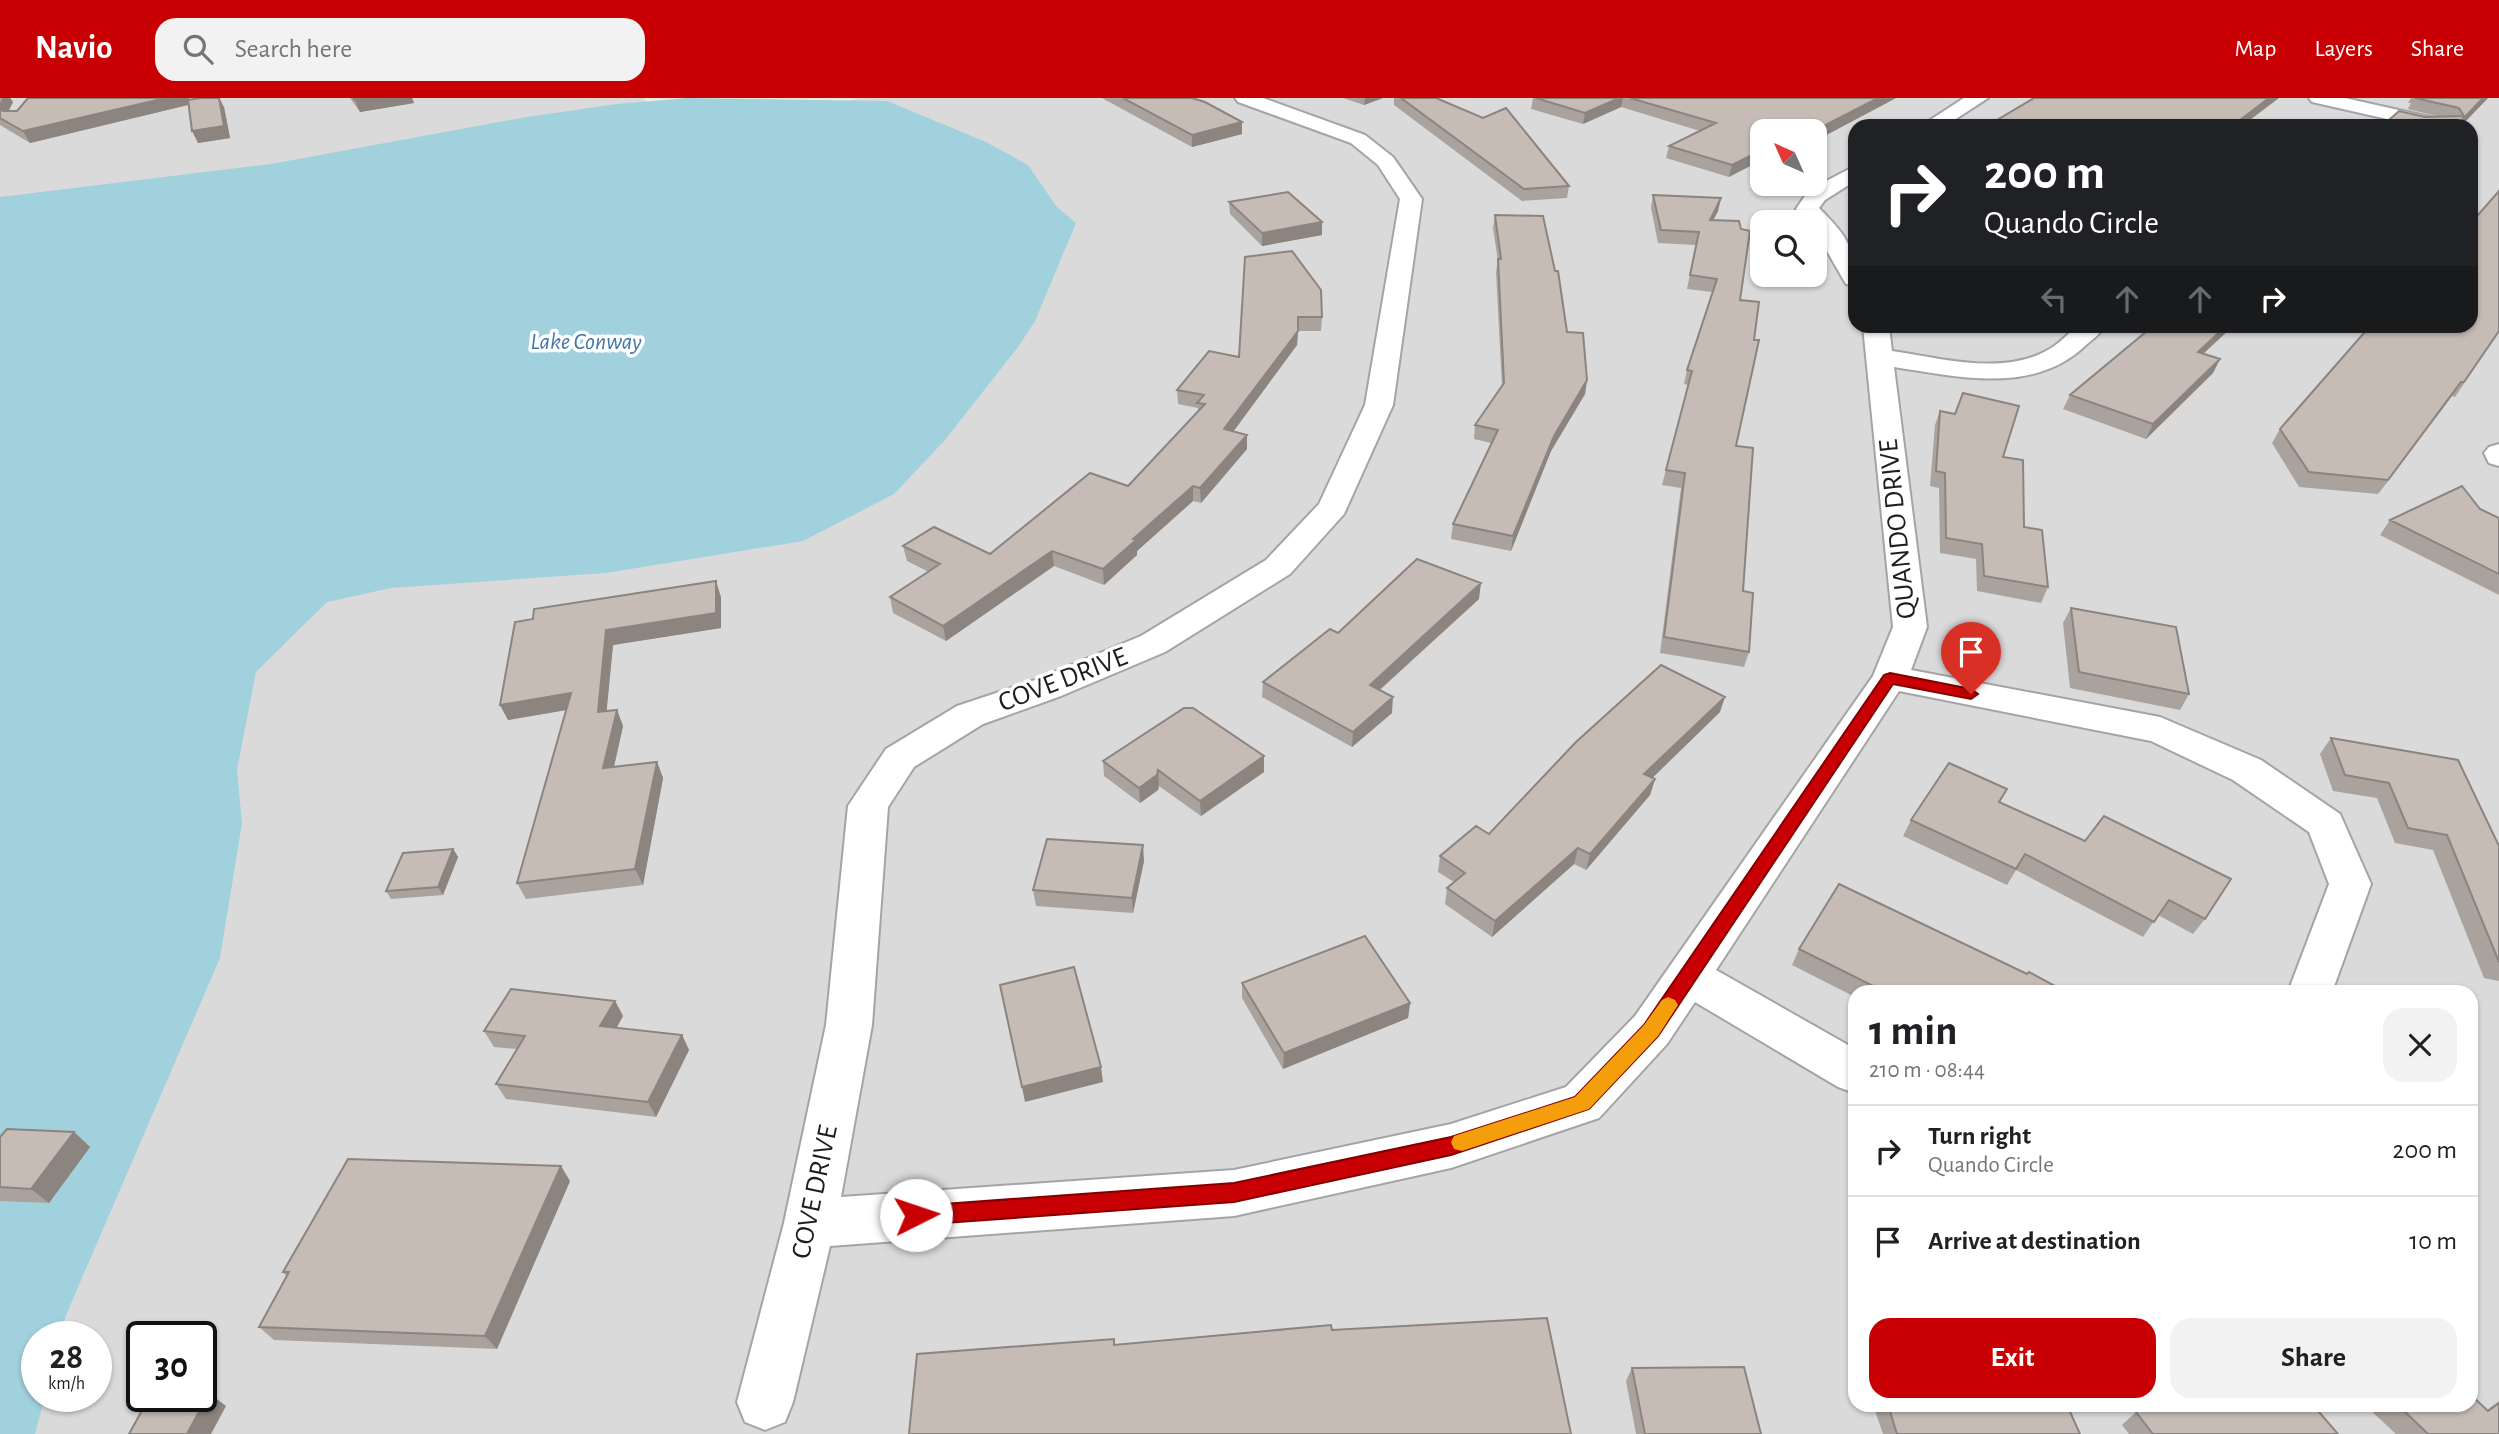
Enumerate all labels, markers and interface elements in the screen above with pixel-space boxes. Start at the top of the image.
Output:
search box [155,18,645,81]
icon: search [179,30,217,68]
text: Navio [35,32,113,65]
text: Search here [235,36,352,62]
text: Map [2234,37,2276,61]
text: Layers [2314,37,2373,61]
text: Share [2411,37,2464,61]
north arrow [1750,119,1827,196]
map controls [1750,119,1827,287]
icon: right [1869,147,1960,238]
text: 200 m [1984,149,2105,198]
text: Quando Circle [1984,207,2159,239]
button: search [1750,210,1827,287]
icon: left [2035,280,2073,318]
icon: ahead [2108,280,2146,318]
icon: ahead [2181,280,2219,318]
icon: right [2254,280,2292,318]
water label: Lake Conway [530,330,642,354]
street label: QUANDO DRIVE [1875,438,1921,620]
pin [1941,622,2001,694]
icon: arrive [1952,633,1990,671]
street label: COVE DRIVE [995,643,1131,717]
button: close [2383,1008,2457,1082]
text: 1 min [1869,1010,1958,1052]
text: 210 m · 08:44 [1869,1059,1985,1082]
street label: COVE DRIVE [787,1123,843,1261]
text: Turn right [1928,1123,2031,1149]
icon: right [1869,1132,1907,1170]
text: 200 m [2393,1137,2457,1163]
text: Quando Circle [1928,1154,2054,1177]
position arrow [879,1178,953,1252]
icon: arrive [1869,1223,1907,1261]
text: Arrive at destination [1928,1228,2141,1254]
text: 10 m [2409,1228,2457,1254]
button: Exit [1869,1318,2156,1398]
button: Share [2170,1318,2457,1398]
speed limit sign: 30 [126,1321,217,1412]
text: 28 [50,1340,83,1375]
text: km/h [48,1375,85,1393]

